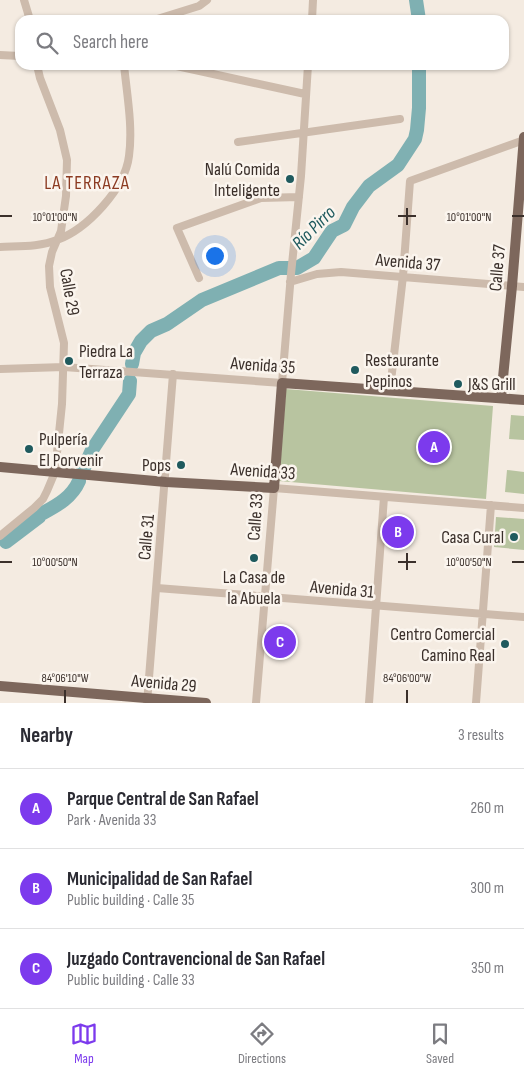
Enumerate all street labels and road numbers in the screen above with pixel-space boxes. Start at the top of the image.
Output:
street label: Calle 37 [485,243,510,292]
street label: Avenida 37 [374,249,442,276]
street label: Calle 29 [55,267,84,317]
street label: Avenida 35 [229,353,296,378]
street label: Avenida 33 [229,459,296,484]
street label: Calle 33 [243,493,268,541]
street label: Calle 31 [134,513,159,561]
street label: Avenida 31 [308,576,375,603]
street label: Avenida 29 [130,670,197,697]

